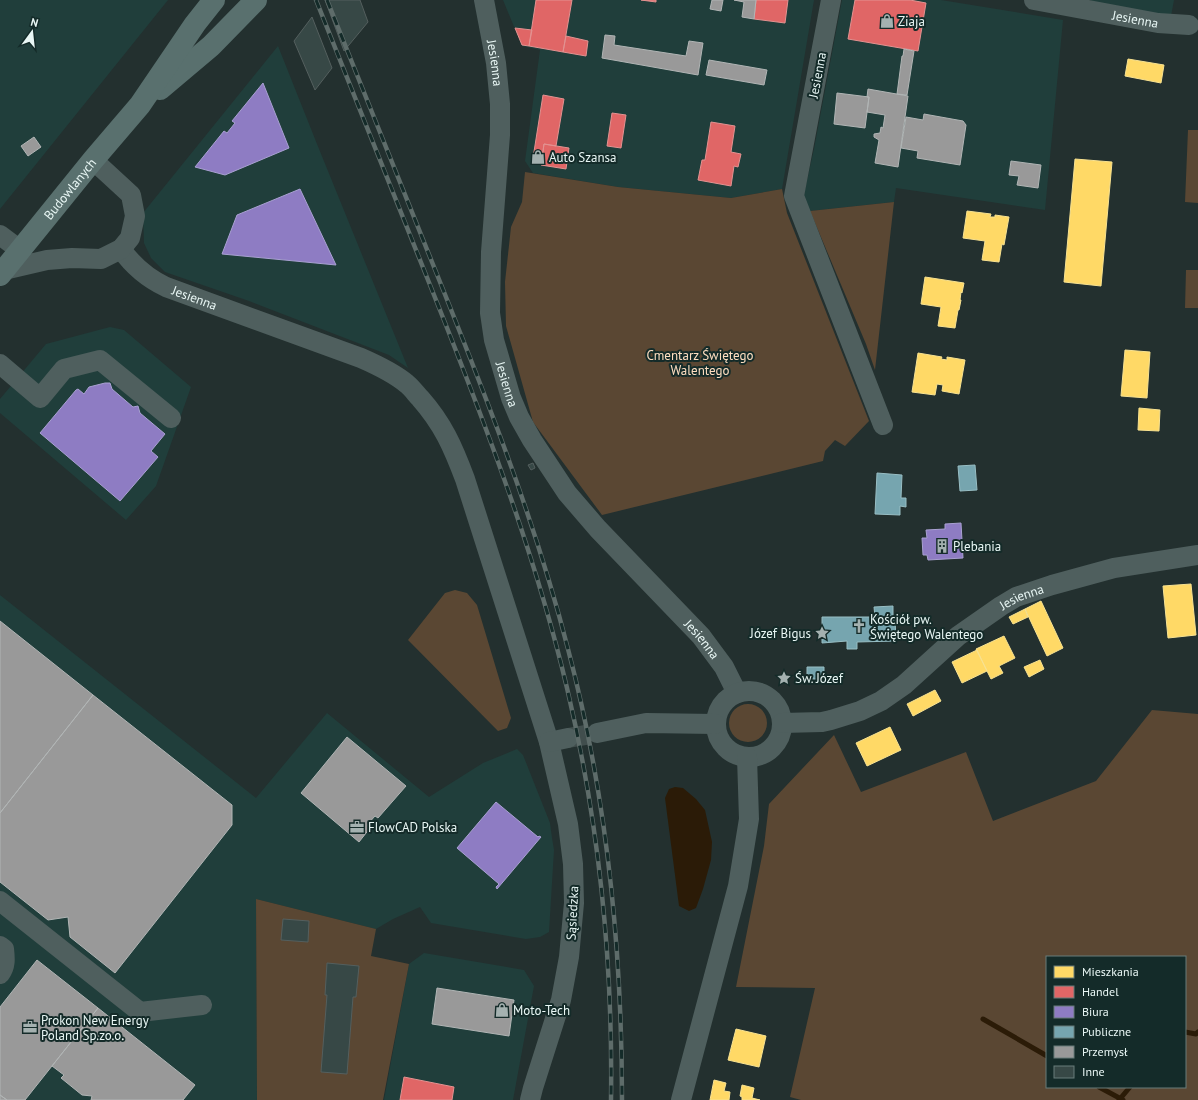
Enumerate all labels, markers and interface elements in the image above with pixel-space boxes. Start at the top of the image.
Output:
street label: Jesienna [1110,6,1160,32]
north arrow [12,12,52,52]
shop icon: Ziaja [879,13,895,29]
place label: Ziaja [898,13,925,30]
text: N [29,15,40,30]
street label: Jesienna [483,37,506,87]
street label: Jesienna [805,51,830,101]
shop icon: Auto Szansa [530,149,546,165]
place label: Auto Szansa [549,149,617,166]
street label: Budowlanych [40,155,100,223]
street label: Jesienna [169,282,219,314]
park label: Cmentarz Świętego Walentego [647,347,753,379]
street label: Jesienna [491,359,522,410]
building icon: Plebania [934,538,950,554]
place label: Plebania [953,538,1001,555]
street label: Jesienna [996,580,1046,615]
place label: Kościół pw. Świętego Walentego [870,611,983,643]
street label: Jesienna [680,615,723,663]
church icon: Kościół pw. Świętego Walentego [851,618,867,634]
place label: Józef Bigus [749,625,811,642]
place icon: Józef Bigus [814,625,830,641]
place icon: Św. Józef [776,670,792,686]
place label: Św. Józef [795,670,844,687]
office icon: FlowCAD Polska [349,819,365,835]
place label: FlowCAD Polska [368,819,457,836]
street label: Sąsiedzka [563,885,582,941]
legend [1046,956,1186,1088]
text: Mieszkania [1082,964,1139,979]
text: Handel [1082,984,1119,999]
shop icon: Moto-Tech [494,1002,510,1018]
place label: Moto-Tech [513,1002,570,1019]
text: Biura [1082,1004,1109,1019]
place label: Prokon New Energy Poland Sp.zo.o. [41,1012,149,1044]
office icon: Prokon New Energy Poland Sp.zo.o. [22,1019,38,1035]
text: Publiczne [1082,1024,1131,1039]
text: Przemysł [1082,1044,1128,1059]
text: Inne [1082,1064,1105,1079]

